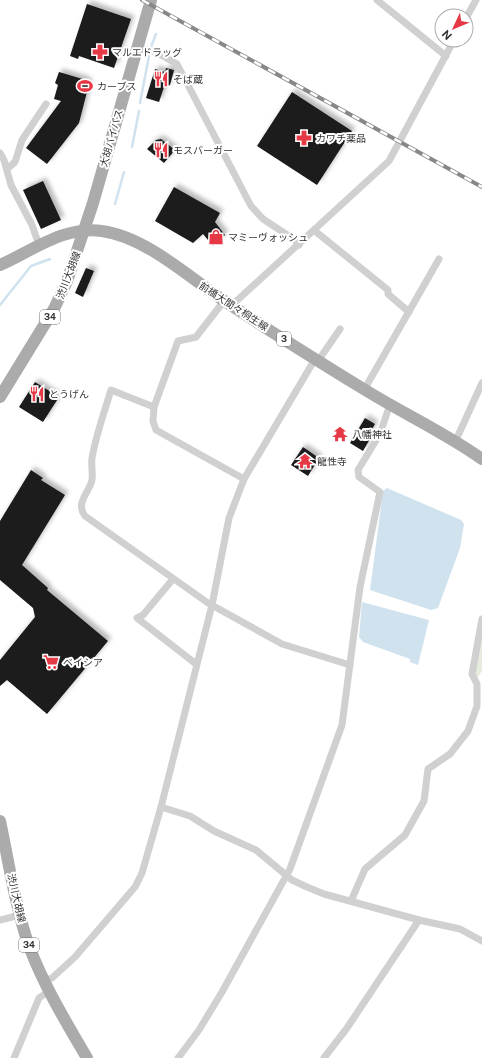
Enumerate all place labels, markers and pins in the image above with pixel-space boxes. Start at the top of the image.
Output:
pharmacy icon: マルエドラッグ [91,43,109,61]
place label: マルエドラッグ [112,46,182,58]
restaurant icon: そば蔵 [152,70,170,88]
place label: そば蔵 [173,73,203,85]
sports icon: カーブス [76,77,94,95]
place label: カーブス [97,80,136,92]
pharmacy icon: カワチ薬品 [295,129,313,147]
place label: カワチ薬品 [316,132,366,144]
restaurant icon: モスバーガー [152,141,170,159]
place label: モスバーガー [173,144,233,156]
shop icon: マミーヴォッシュ [207,228,225,246]
place label: マミーヴォッシュ [228,231,308,243]
restaurant icon: とうげん [28,385,46,403]
place label: とうげん [49,388,89,400]
temple icon: 八幡神社 [331,425,349,443]
place label: 八幡神社 [352,428,392,440]
temple icon: 龍性寺 [296,452,314,470]
place label: 龍性寺 [317,455,347,467]
supermarket icon: ベイシア [42,653,60,671]
place label: ベイシア [63,656,103,668]

